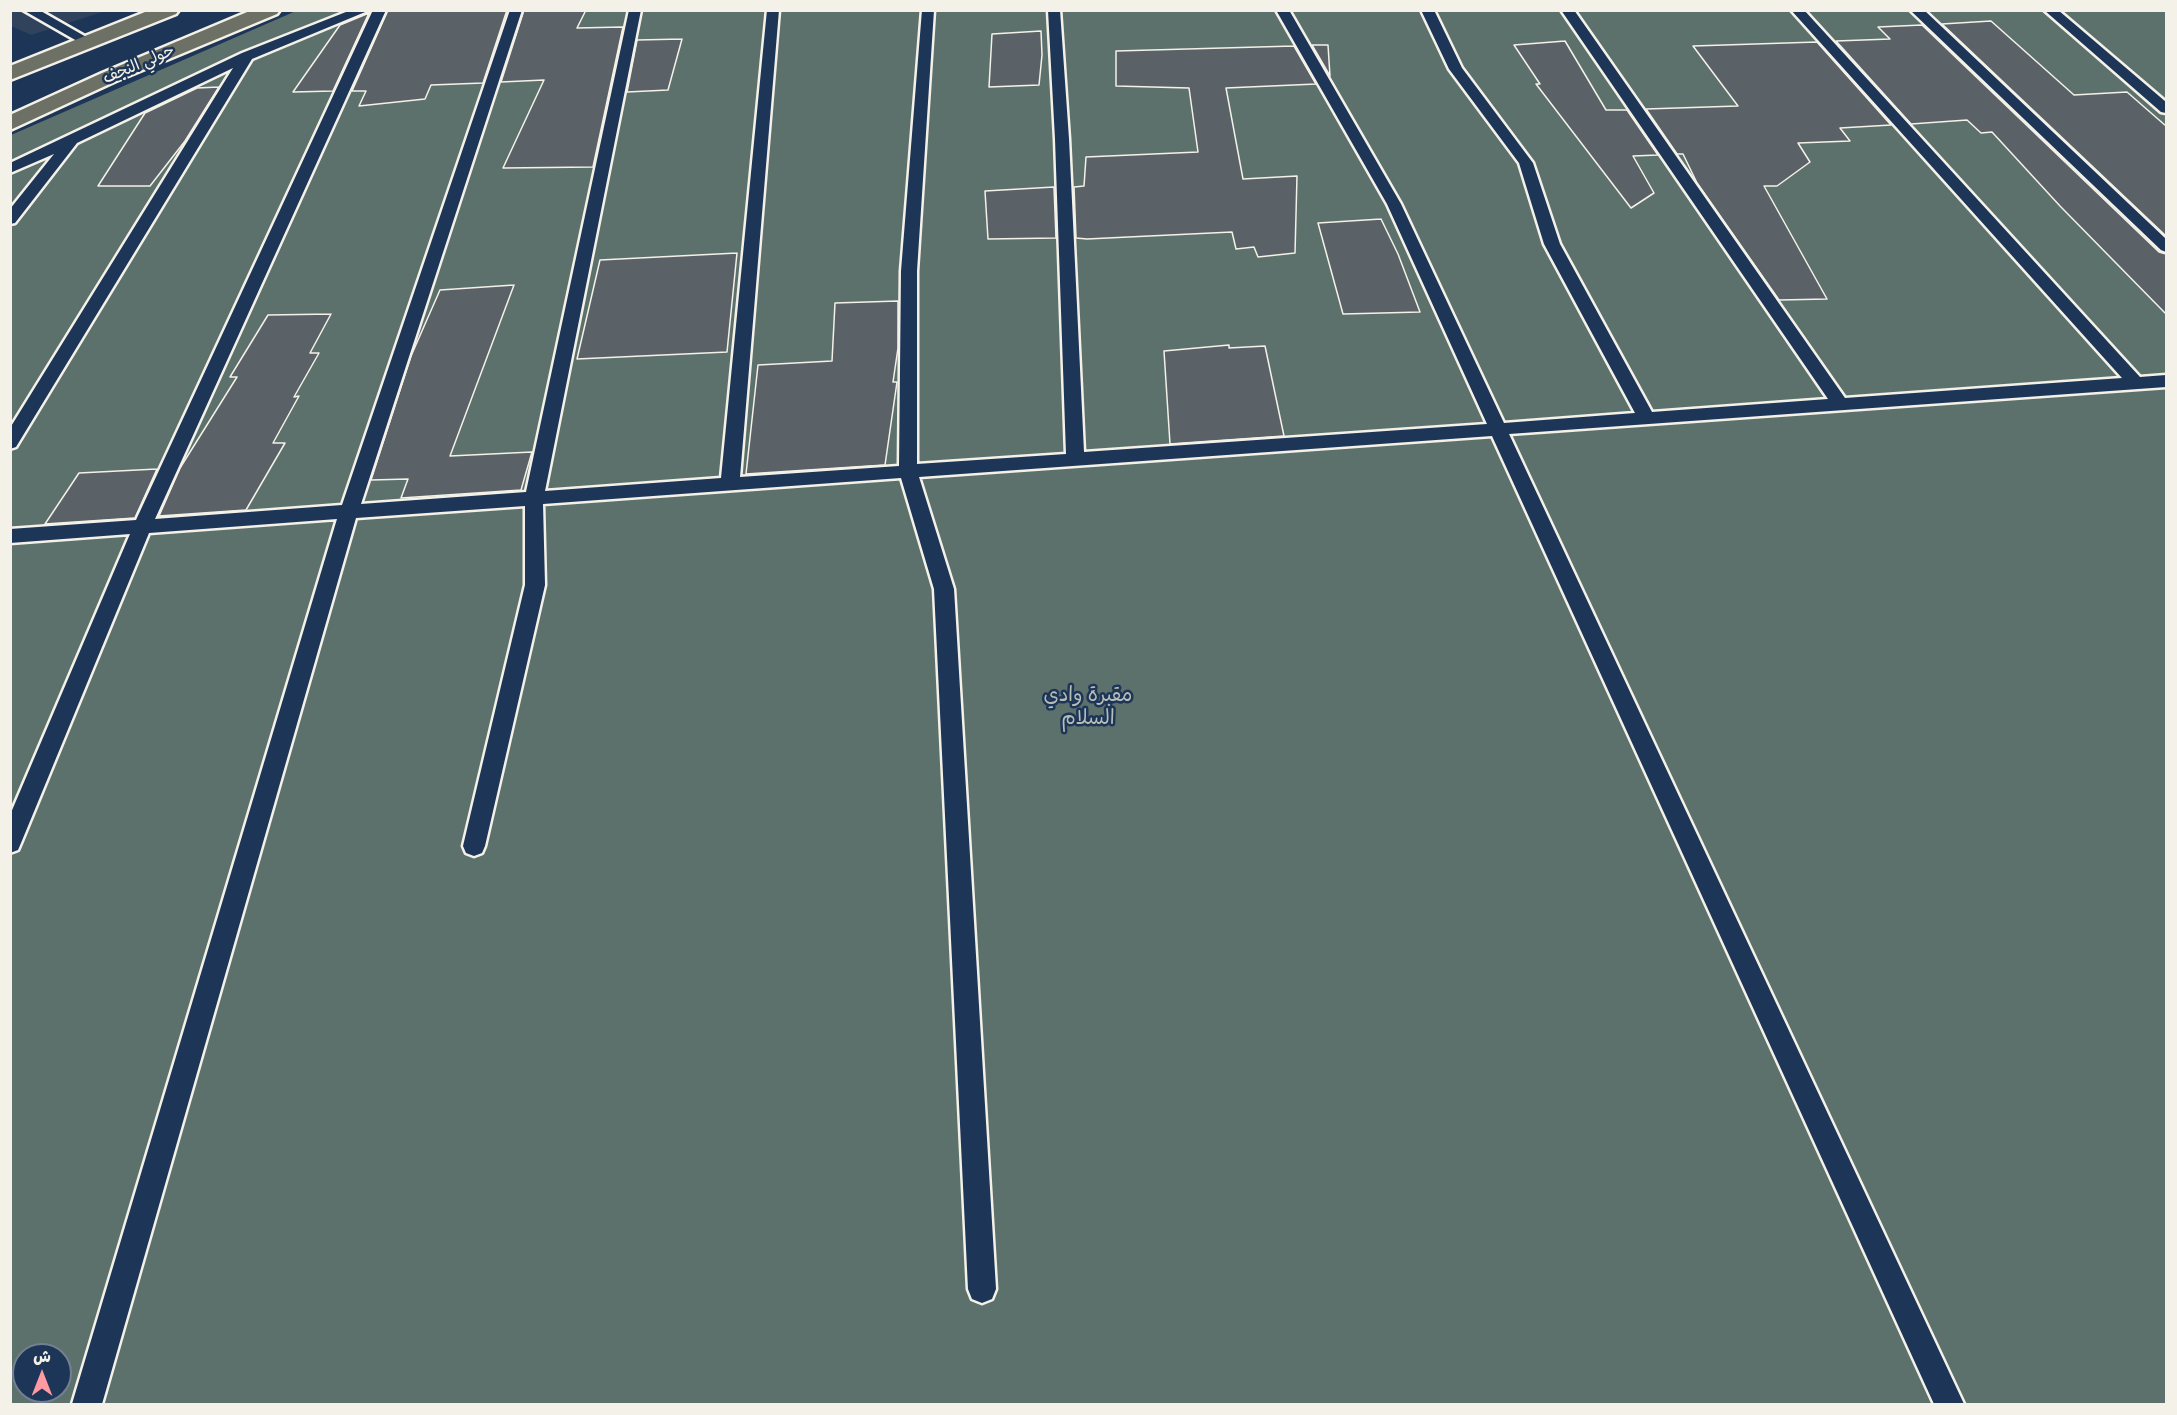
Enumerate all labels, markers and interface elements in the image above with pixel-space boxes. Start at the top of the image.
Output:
street label: حولي النجف [100,41,178,89]
park label: مقبرة وادي السلام [1044,684,1132,731]
text: ش [33,1342,51,1371]
north arrow [12,1343,72,1403]

